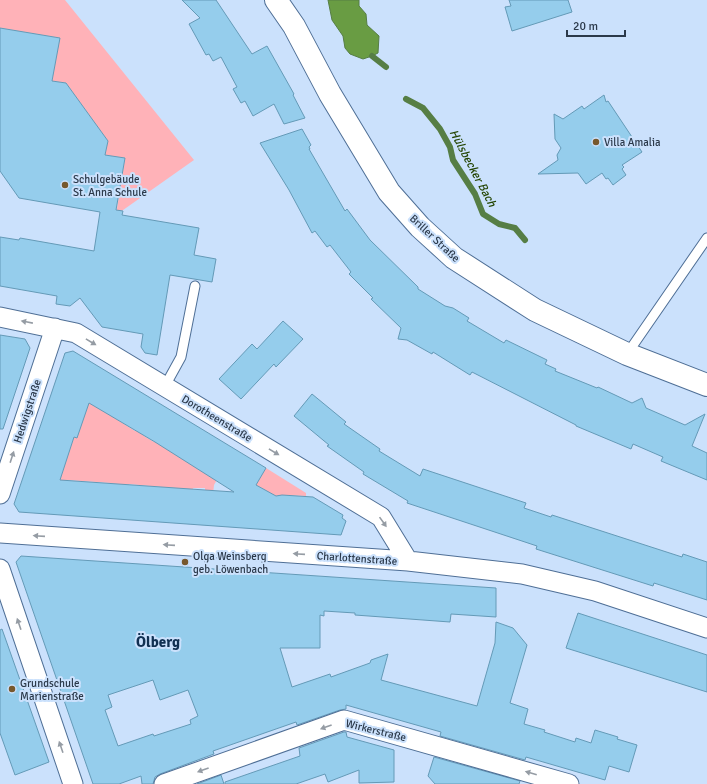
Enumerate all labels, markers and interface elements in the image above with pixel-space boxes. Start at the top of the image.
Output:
scale bar [567,12,625,38]
text: 20 m [573,19,598,34]
water label: Hülsbecker Bach [446,127,500,210]
place label: Villa Amalia [604,136,661,149]
marker: Villa Amalia [591,137,601,147]
place label: Schulgebäude St. Anna Schule [73,173,147,199]
marker: Schulgebäude St. Anna Schule [60,180,70,190]
street label: Briller Straße [407,212,462,265]
one-way arrow [21,319,33,325]
one-way arrow [85,338,97,345]
street label: Hedwigstraße [11,378,44,445]
street label: Dorotheenstraße [179,392,254,445]
one-way arrow [268,449,280,456]
one-way arrow [9,451,15,463]
one-way arrow [379,516,387,527]
one-way arrow [33,532,45,539]
one-way arrow [163,541,175,548]
street label: Charlottenstraße [316,549,398,568]
place label: Olga Weinsberg geb. Löwenbach [193,550,268,576]
one-way arrow [293,550,305,557]
marker: Olga Weinsberg geb. Löwenbach [180,557,190,567]
one-way arrow [16,618,22,630]
district label: Ölberg [136,633,180,651]
place label: Grundschule Marienstraße [20,677,84,703]
marker: Grundschule Marienstraße [7,684,17,694]
street label: Wirkerstraße [344,717,407,744]
one-way arrow [319,724,331,730]
one-way arrow [58,741,64,753]
one-way arrow [197,767,209,773]
one-way arrow [525,770,537,776]

